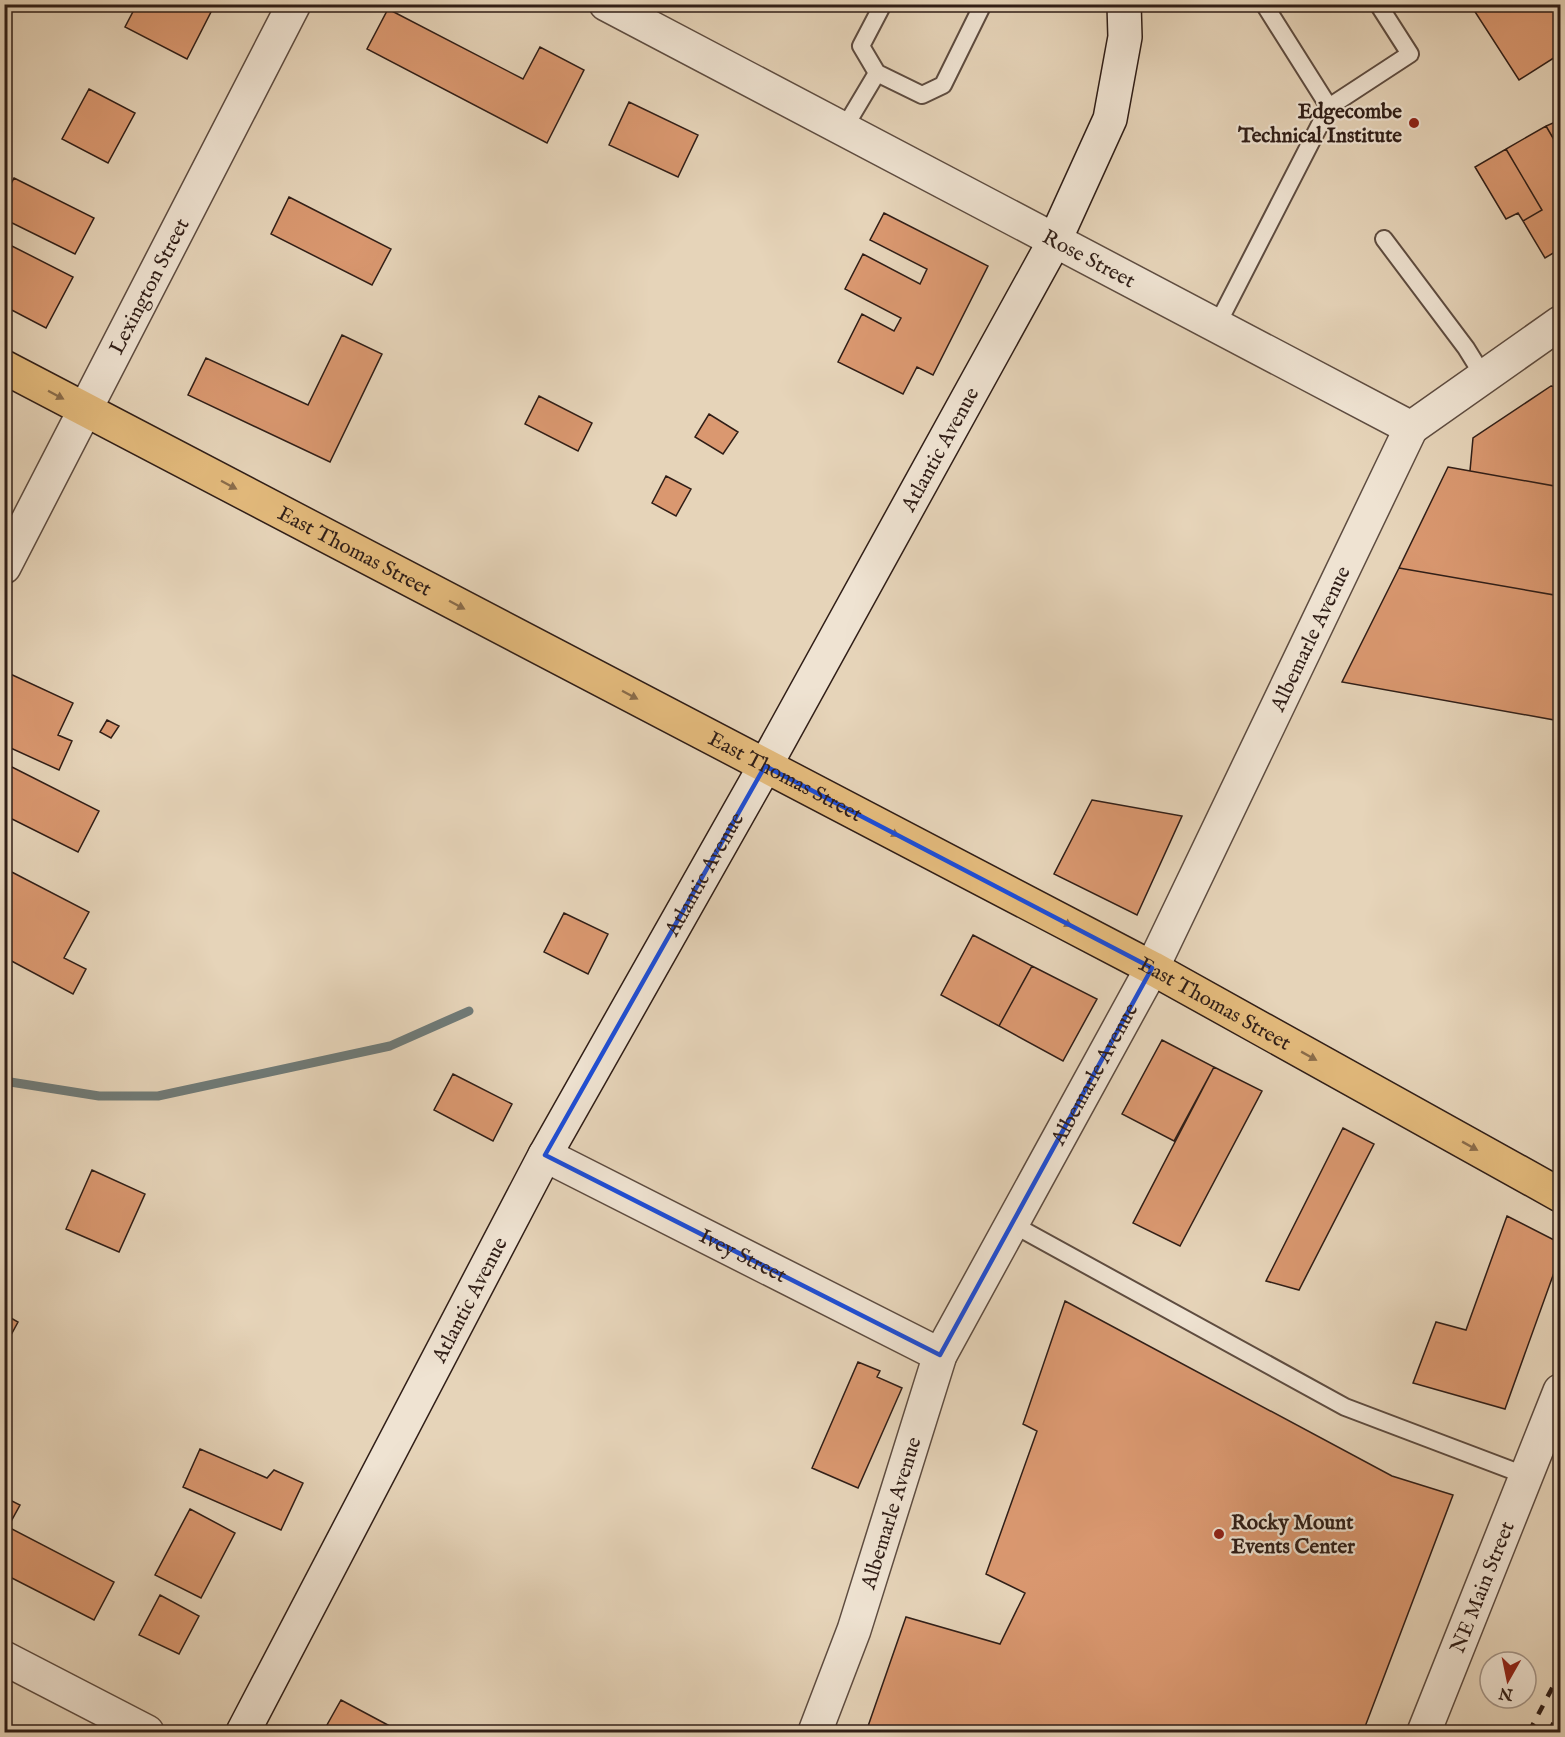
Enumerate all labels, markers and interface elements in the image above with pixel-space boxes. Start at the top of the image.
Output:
place label: Edgecombe Technical Institute [1237,99,1402,150]
marker: Edgecombe Technical Institute [1407,116,1421,130]
street label: Lexington Street [104,214,196,359]
street label: Rose Street [1037,224,1139,295]
street label: Atlantic Avenue [895,383,986,518]
one-way arrow [48,390,65,400]
one-way arrow [221,480,238,490]
street label: East Thomas Street [272,501,436,603]
street label: Albemarle Avenue [1265,562,1358,717]
one-way arrow [449,600,466,610]
one-way arrow [622,691,639,700]
street label: East Thomas Street [703,726,866,829]
street label: Atlantic Avenue [659,808,751,942]
one-way arrow [883,827,900,837]
one-way arrow [1055,917,1073,927]
street label: East Thomas Street [1134,951,1295,1058]
street label: Albemarle Avenue [1045,998,1145,1151]
one-way arrow [1301,1051,1318,1061]
one-way arrow [1462,1141,1479,1151]
street label: Ivey Street [694,1223,791,1290]
street label: Atlantic Avenue [426,1233,515,1369]
street label: Albemarle Avenue [855,1433,929,1594]
place label: Rocky Mount Events Center [1231,1510,1355,1561]
street label: NE Main Street [1445,1518,1522,1658]
marker: Rocky Mount Events Center [1212,1527,1226,1541]
north arrow [1478,1650,1538,1710]
text: N [1497,1682,1515,1704]

